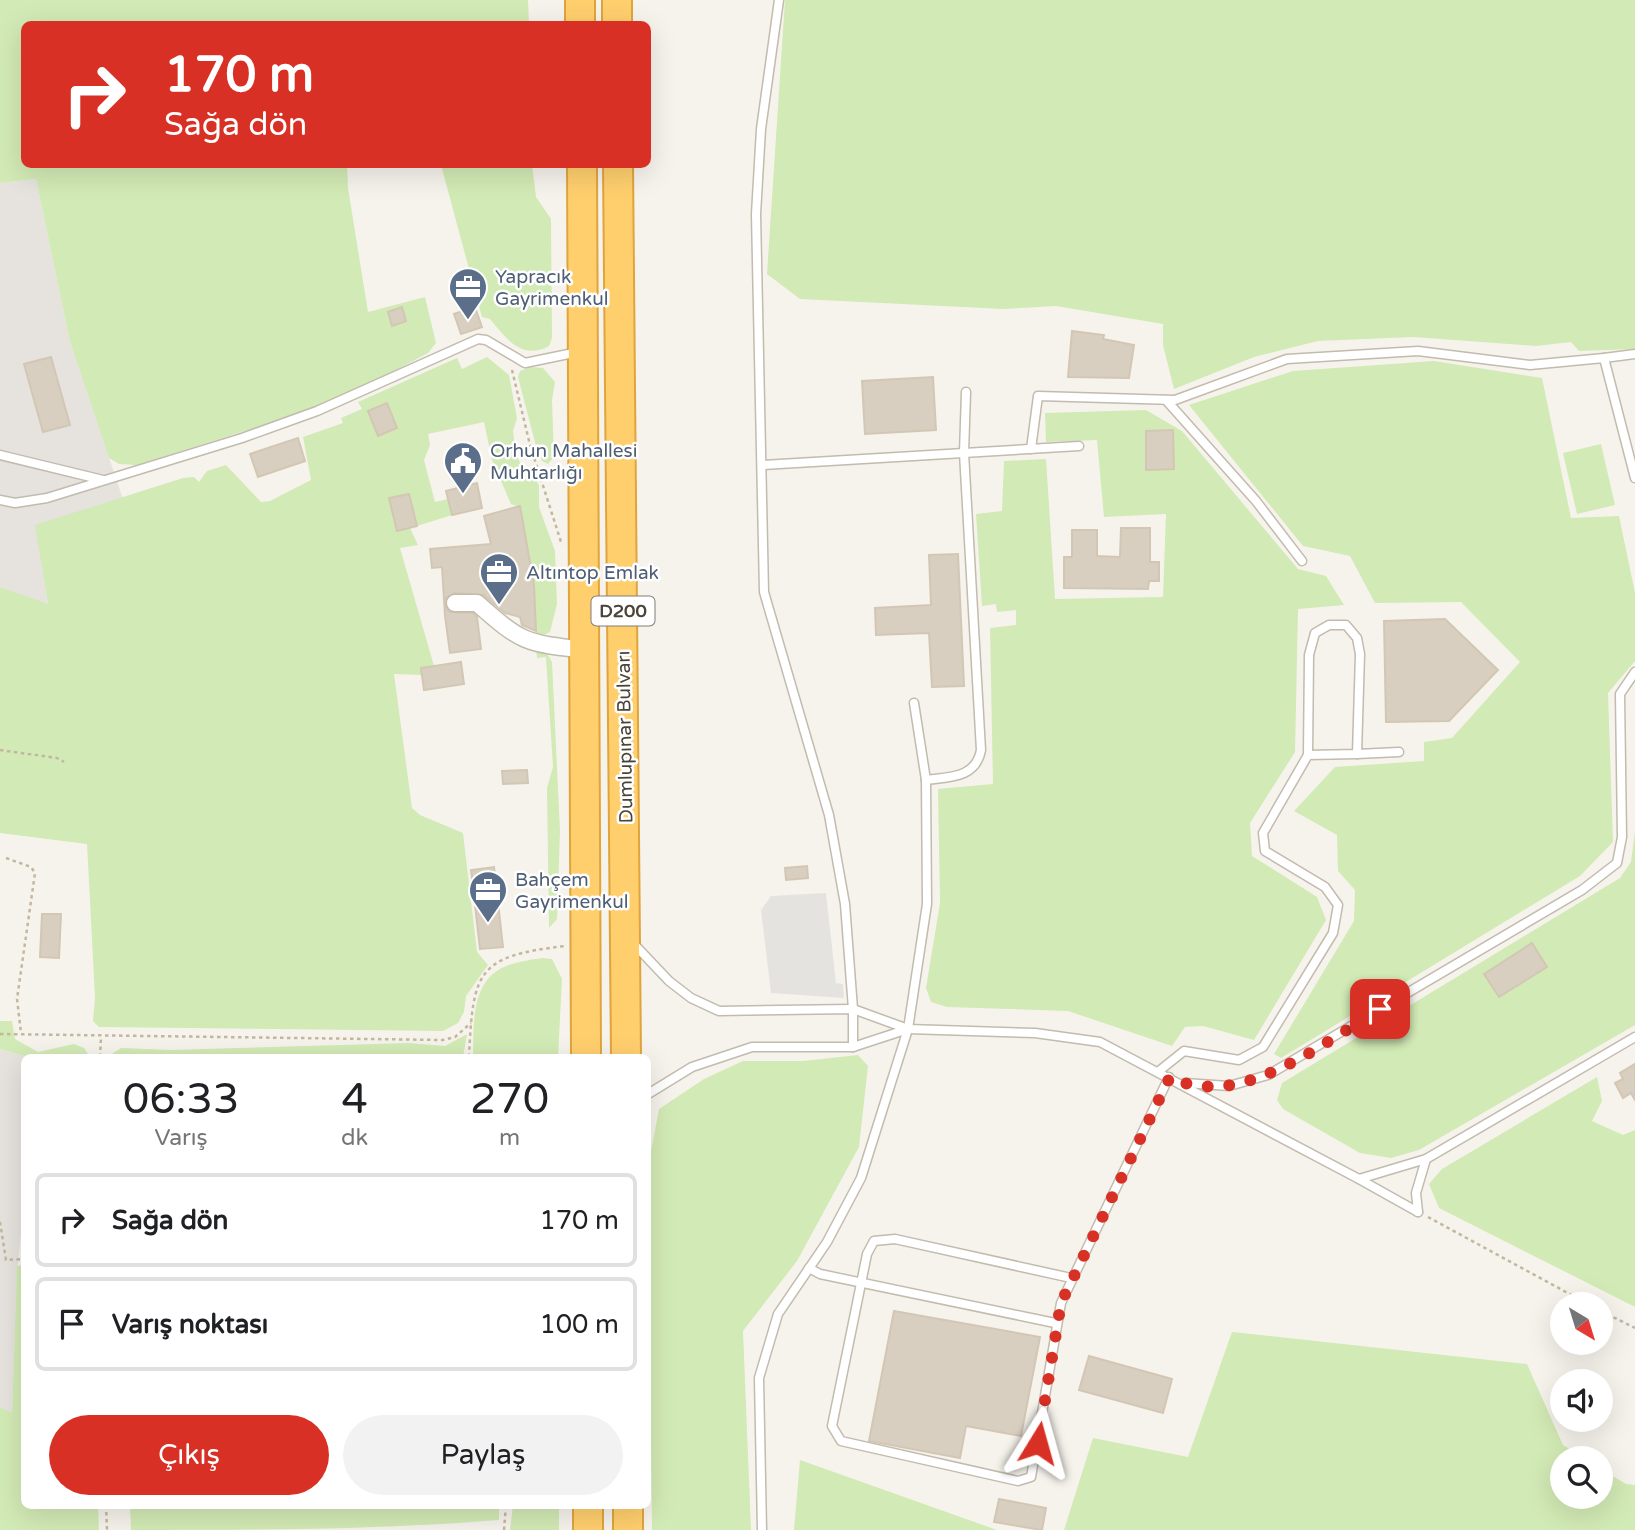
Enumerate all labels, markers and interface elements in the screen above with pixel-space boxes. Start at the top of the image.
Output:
text: 170 m [164,46,314,105]
icon: right [49,49,140,140]
text: Sağa dön [164,106,307,144]
office icon: Yapracık Gayrimenkul [447,266,489,321]
place label: Yapracık Gayrimenkul [495,266,609,310]
public building icon: Orhun Mahallesi Muhtarlığı [442,440,484,495]
place label: Orhun Mahallesi Muhtarlığı [490,440,637,484]
office icon: Altıntop Emlak [478,551,520,606]
place label: Altıntop Emlak [526,562,659,584]
road number: D200 [592,596,654,626]
street label: Dumlupınar Bulvarı [612,650,638,823]
office icon: Bahçem Gayrimenkul [467,869,509,924]
place label: Bahçem Gayrimenkul [515,869,629,913]
pin [1350,979,1410,1039]
icon: arrive [1361,990,1399,1028]
text: 06:33 [123,1074,239,1125]
text: 4 [341,1074,368,1125]
text: 270 [470,1074,549,1125]
text: Varış [154,1124,208,1152]
text: dk [341,1124,368,1152]
text: m [499,1124,520,1152]
icon: right [53,1201,91,1239]
text: Sağa dön [112,1205,228,1236]
text: 170 m [539,1205,619,1236]
north arrow [1550,1292,1614,1354]
map controls [1550,1292,1613,1509]
icon: arrive [53,1305,91,1343]
text: Varış noktası [112,1309,268,1340]
text: 100 m [539,1309,619,1340]
button: sound [1550,1369,1613,1432]
position arrow [1001,1406,1075,1480]
button: Çıkış [49,1415,329,1495]
button: Paylaş [343,1415,623,1495]
button: search [1550,1446,1613,1509]

